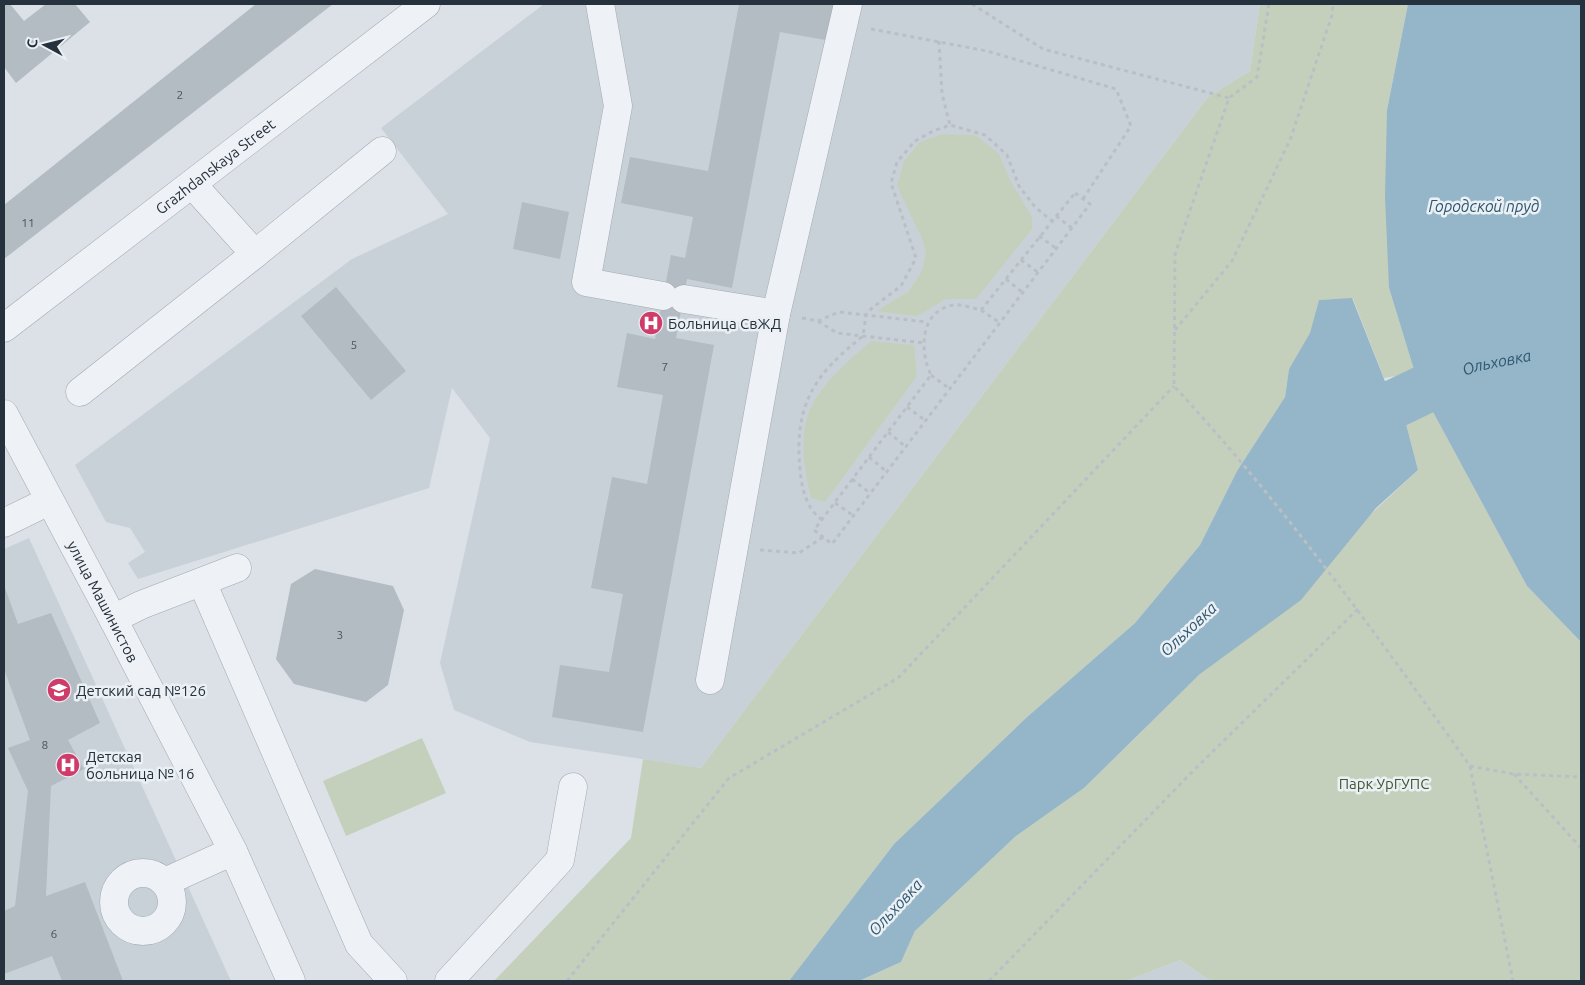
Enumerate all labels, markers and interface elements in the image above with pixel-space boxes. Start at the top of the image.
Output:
north arrow [20,20,70,70]
text: С [24,38,41,49]
house number: 2 [177,88,183,101]
street label: Grazhdanskaya Street [152,115,278,217]
water label: Городской пруд [1429,197,1539,215]
house number: 11 [21,216,35,229]
hospital icon: Больница СвЖД [638,310,664,336]
place label: Больница СвЖД [668,315,781,332]
house number: 5 [351,338,357,351]
water label: Ольховка [1459,346,1533,379]
house number: 7 [662,360,668,373]
street label: улица Машинистов [64,538,142,665]
water label: Ольховка [1156,598,1220,660]
house number: 3 [337,628,343,641]
school or university icon: Детский сад №126 [46,677,72,703]
place label: Детский сад №126 [76,682,206,699]
house number: 8 [42,738,49,751]
place label: Детская больница № 16 [86,748,194,782]
hospital icon: Детская больница № 16 [55,752,81,778]
park label: Парк УрГУПС [1339,775,1429,792]
water label: Ольховка [864,875,926,939]
house number: 6 [51,927,58,940]

